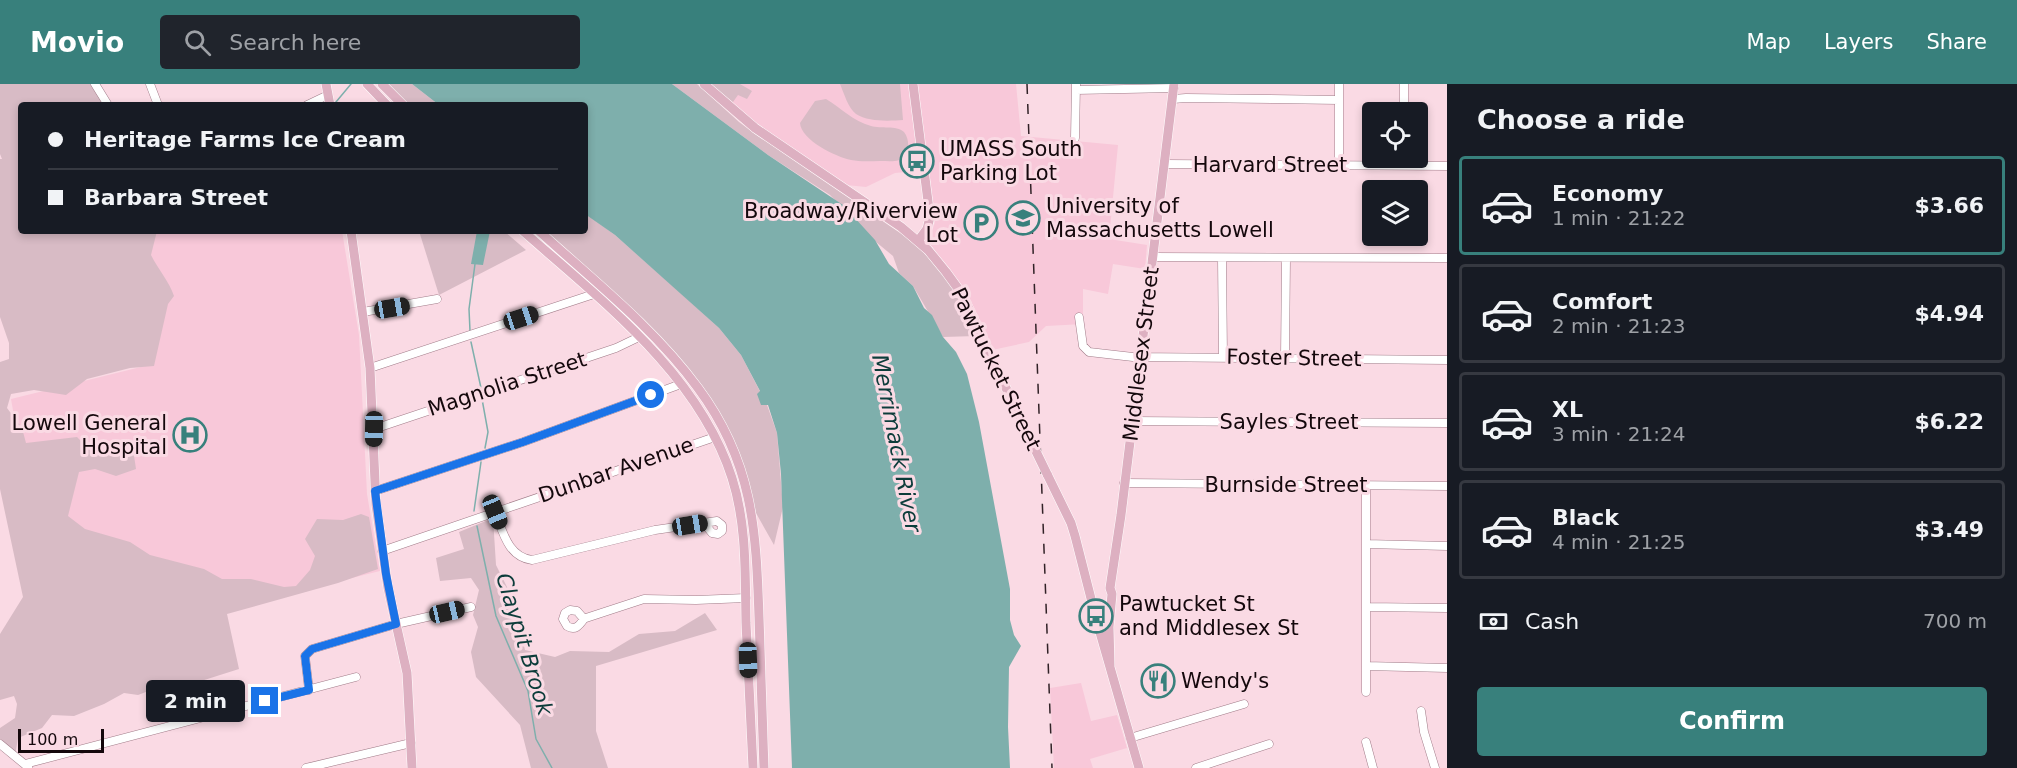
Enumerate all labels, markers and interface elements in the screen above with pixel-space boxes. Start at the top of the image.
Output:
search box [160,15,580,69]
text: Movio [30,26,124,59]
icon: search [181,26,214,59]
text: Search here [229,30,361,55]
text: Map [1747,30,1791,54]
text: Layers [1824,30,1893,54]
text: Share [1926,30,1987,54]
map controls [1362,102,1428,246]
button: locate [1362,102,1428,168]
text: Choose a ride [1477,104,1685,135]
text: Heritage Farms Ice Cream [84,127,406,152]
place label: UMASS South Parking Lot [940,137,1082,185]
bus stop icon: UMASS South Parking Lot [899,143,935,179]
street label: Harvard Street [1193,153,1347,177]
icon: car [1480,179,1534,233]
button: layers [1362,180,1428,246]
text: Economy [1552,181,1663,206]
text: Barbara Street [84,185,268,210]
text: $3.66 [1914,193,1984,218]
place label: University of Massachusetts Lowell [1046,194,1274,242]
place label: Broadway/Riverview Lot [744,199,958,247]
school or university icon: University of Massachusetts Lowell [1005,200,1041,236]
parking icon: Broadway/Riverview Lot [963,205,999,241]
text: 1 min · 21:22 [1552,206,1686,230]
street label: Middlesex Street [1118,265,1164,443]
street label: Pawtucket Street [946,284,1046,454]
icon: car [1480,287,1534,341]
text: Comfort [1552,289,1652,314]
car [373,296,411,320]
text: $4.94 [1914,301,1984,326]
car [501,304,541,332]
text: 2 min · 21:23 [1552,314,1686,338]
street label: Foster Street [1226,345,1362,371]
street label: Magnolia Street [425,347,589,421]
water label: Merrimack River [867,352,926,536]
route start [637,381,664,408]
icon: car [1480,395,1534,449]
text: XL [1552,397,1583,422]
text: $6.22 [1914,409,1984,434]
street label: Sayles Street [1220,410,1358,434]
place label: Lowell General Hospital [12,411,167,459]
car [365,411,383,447]
hospital icon: Lowell General Hospital [172,417,208,453]
text: 3 min · 21:24 [1552,422,1686,446]
street label: Dunbar Avenue [535,432,697,508]
street label: Burnside Street [1205,473,1367,497]
car [480,492,510,532]
icon: car [1480,503,1534,557]
text: Black [1552,505,1619,530]
car [671,513,709,537]
text: $3.49 [1914,517,1984,542]
text: 4 min · 21:25 [1552,530,1686,554]
water label: Claypit Brook [491,570,558,720]
place label: Pawtucket St and Middlesex St [1119,592,1299,640]
bus stop icon: Pawtucket St and Middlesex St [1078,598,1114,634]
car [427,599,467,625]
icon: cash [1477,605,1510,638]
text: Cash [1525,609,1579,634]
text: 700 m [1923,609,1987,633]
car [738,642,758,678]
restaurant icon: Wendy's [1140,663,1176,699]
place label: Wendy's [1181,669,1269,693]
callout: 2 min [145,680,244,722]
route end [251,687,278,714]
button: Confirm [1477,687,1987,756]
text: 2 min [164,689,227,713]
scale bar [18,726,104,754]
text: 100 m [27,730,78,749]

